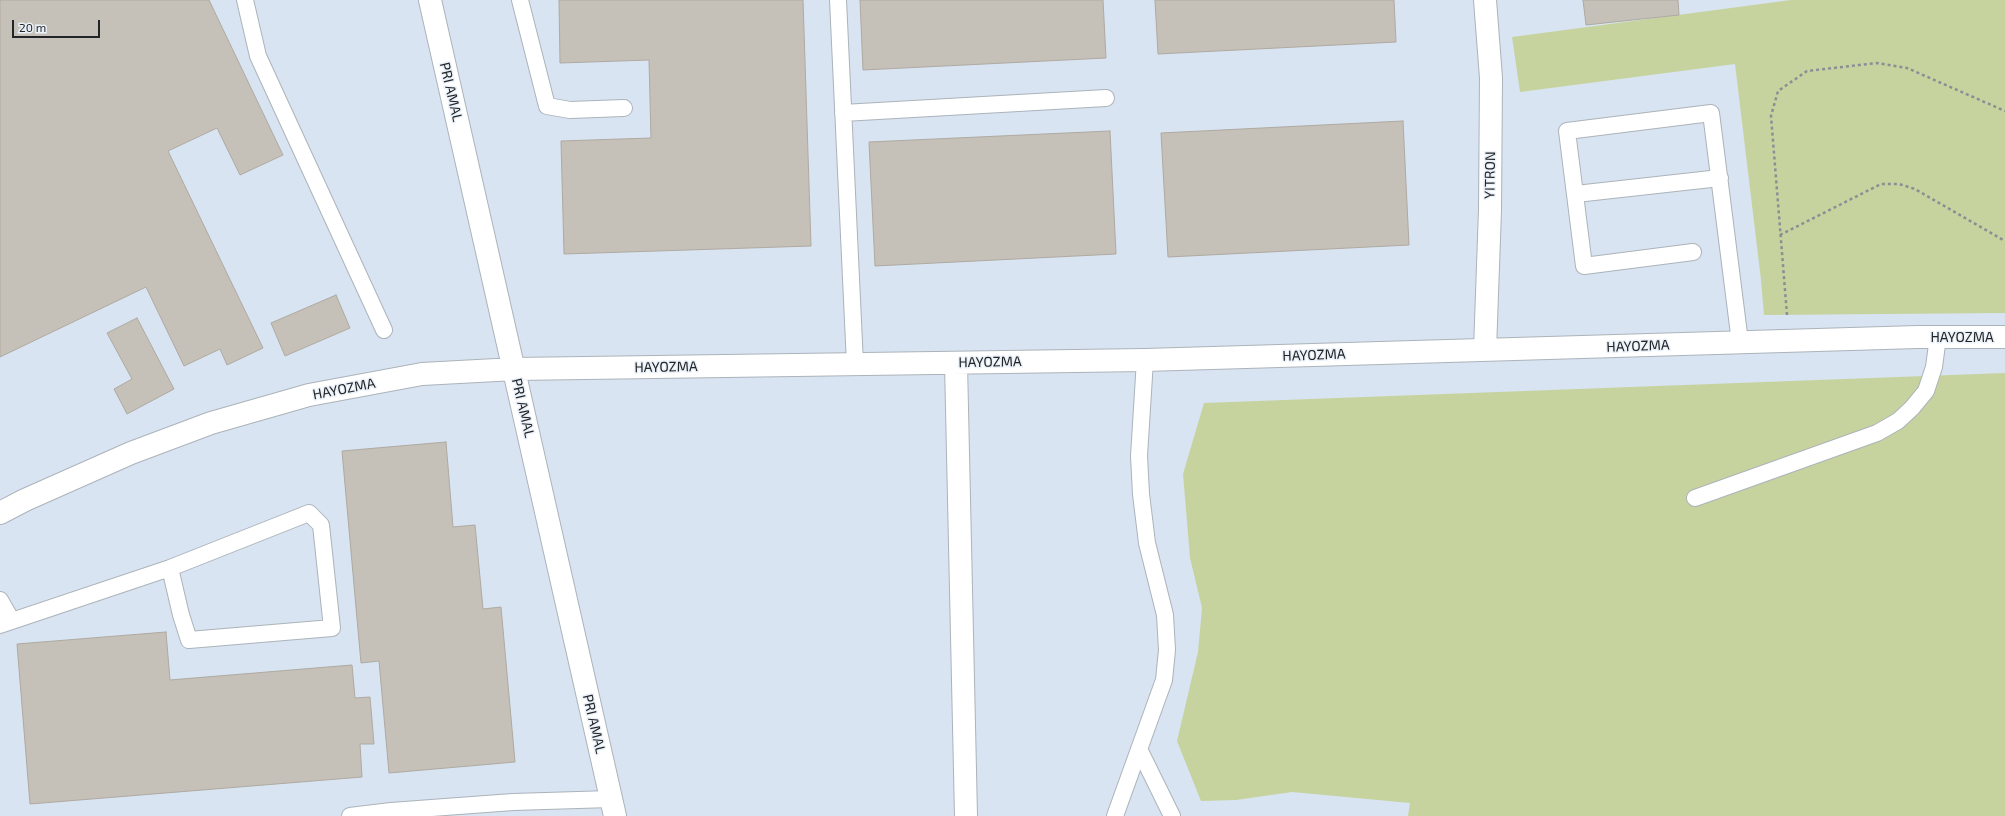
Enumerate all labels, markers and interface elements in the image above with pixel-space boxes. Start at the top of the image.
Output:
scale bar [14,12,102,38]
text: 20 m [19,20,46,34]
street label: PRI AMAL [436,61,466,123]
street label: YITRON [1481,151,1499,199]
street label: HAYOZMA [1930,329,1994,345]
street label: HAYOZMA [1606,337,1670,355]
street label: HAYOZMA [1282,346,1346,364]
street label: HAYOZMA [958,353,1022,371]
street label: HAYOZMA [634,358,698,376]
street label: HAYOZMA [311,375,377,403]
street label: PRI AMAL [508,377,538,439]
street label: PRI AMAL [579,693,609,755]

